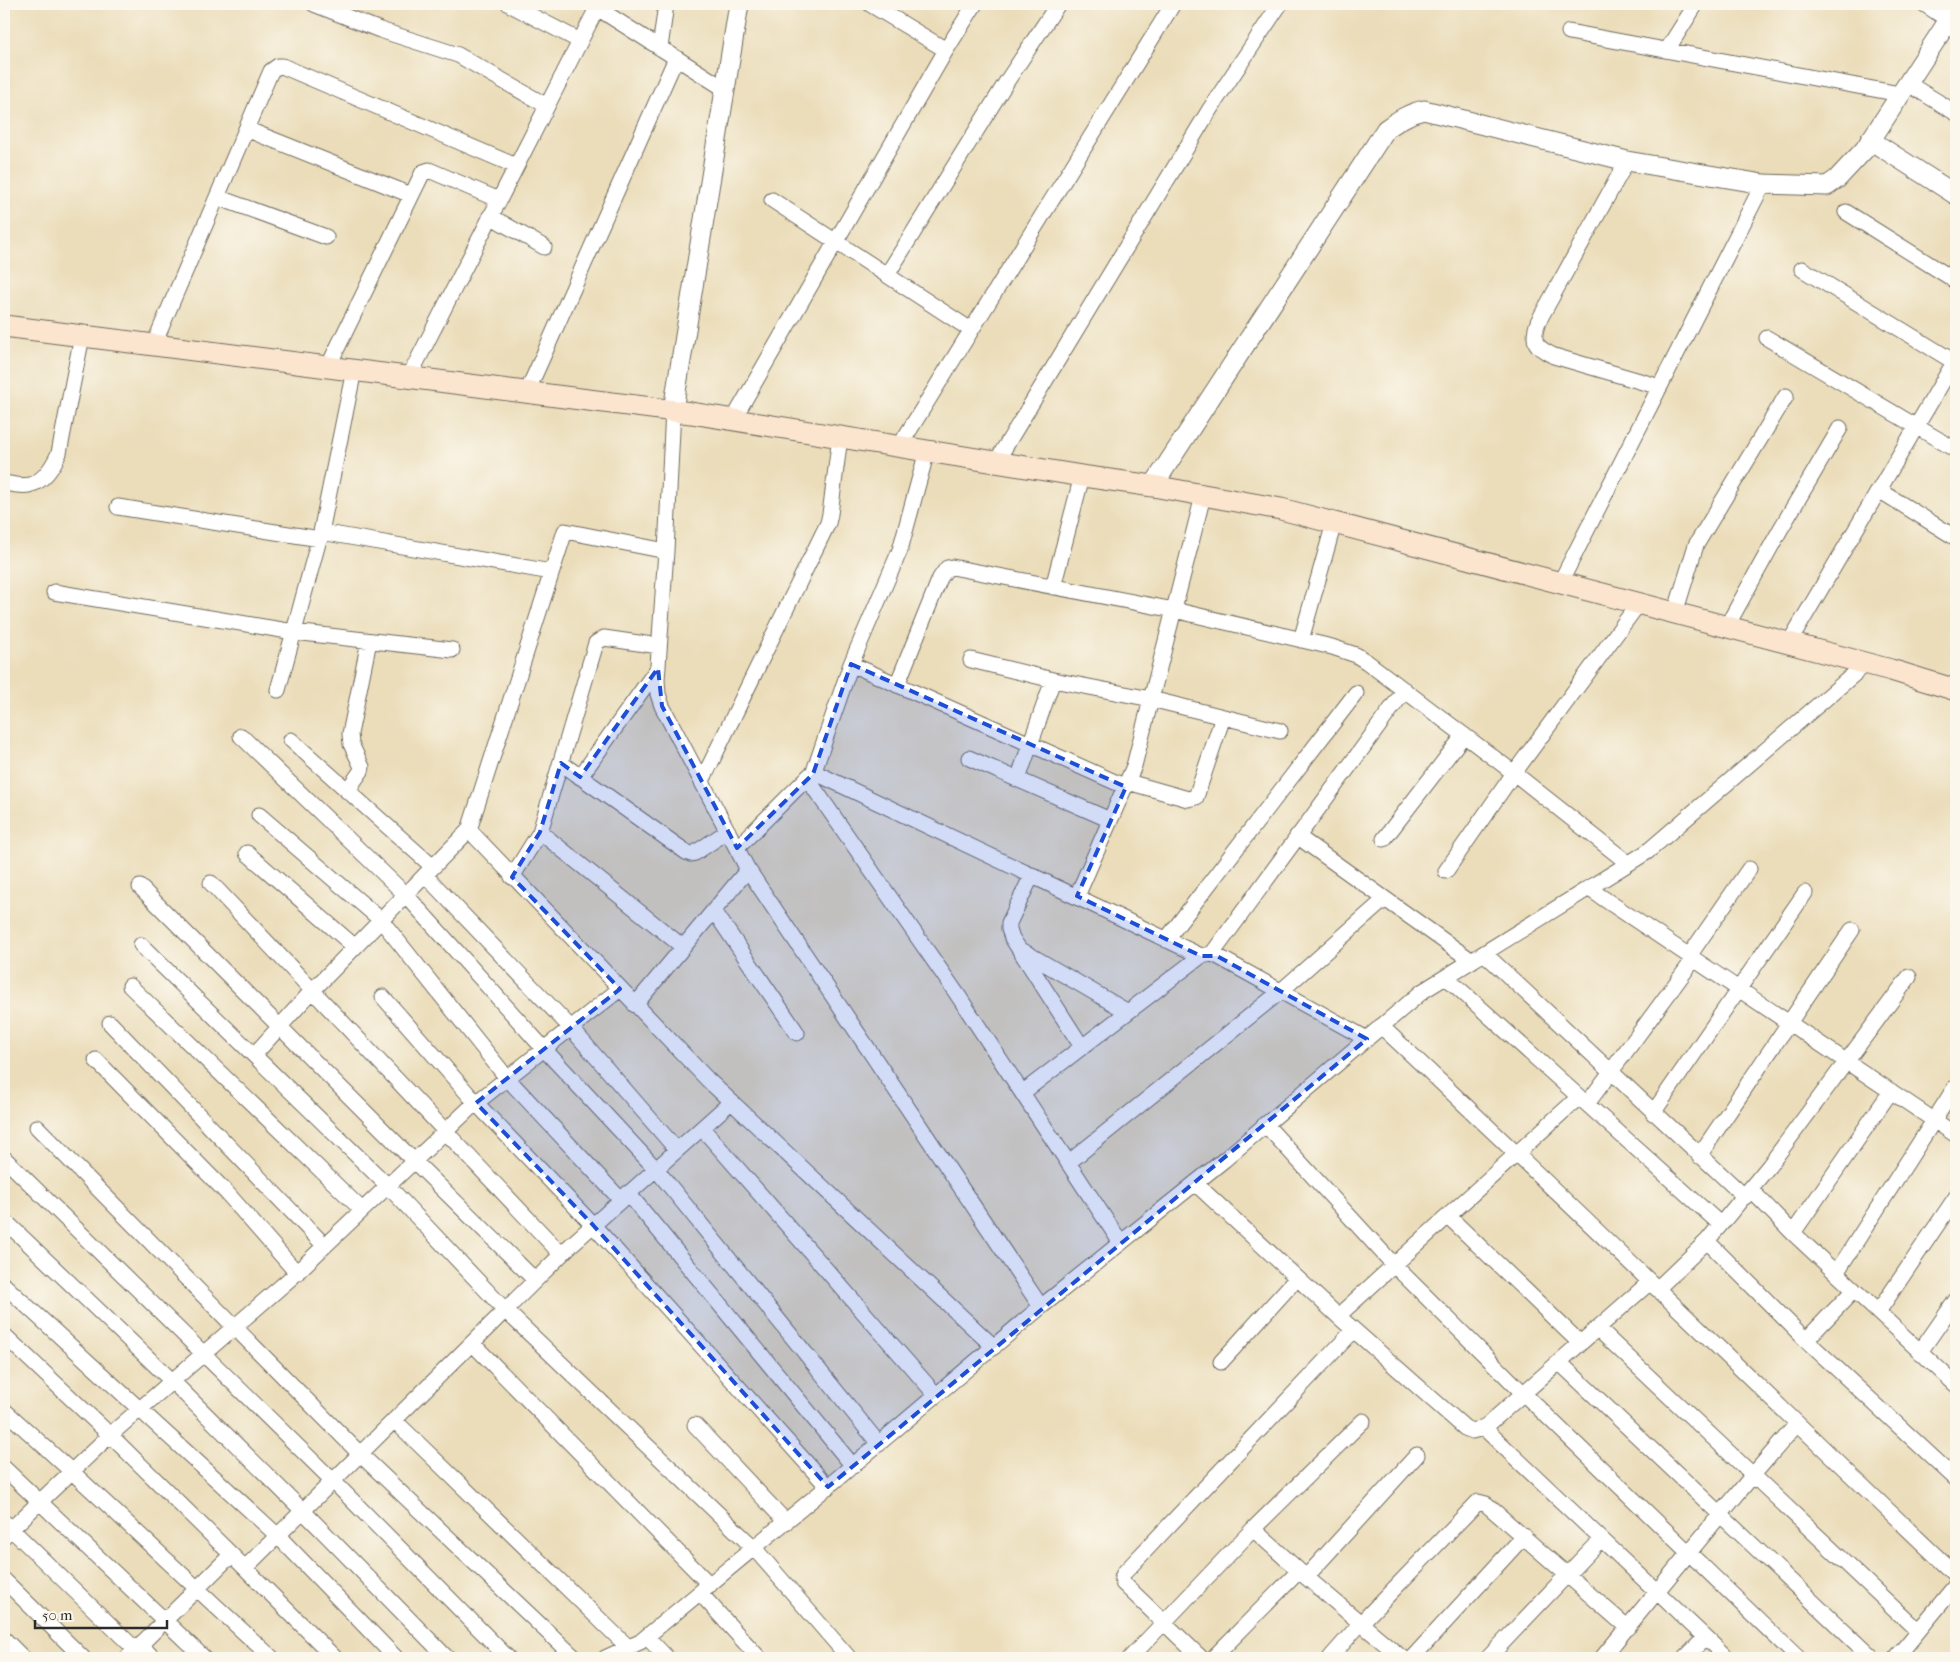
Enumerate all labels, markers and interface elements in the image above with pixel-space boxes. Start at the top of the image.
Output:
scale bar [35,1597,168,1629]
text: 50 m [42,1606,73,1624]

